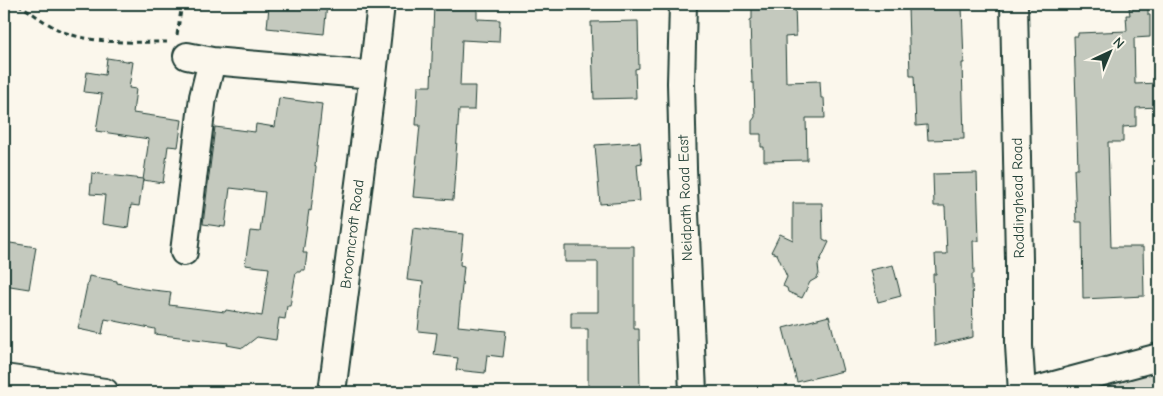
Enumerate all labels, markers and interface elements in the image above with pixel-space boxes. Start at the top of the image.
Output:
north arrow [1086,28,1136,78]
text: N [1109,34,1128,52]
street label: Neidpath Road East [674,134,696,262]
street label: Roddinghead Road [1008,137,1028,259]
street label: Broomcroft Road [336,178,368,290]

